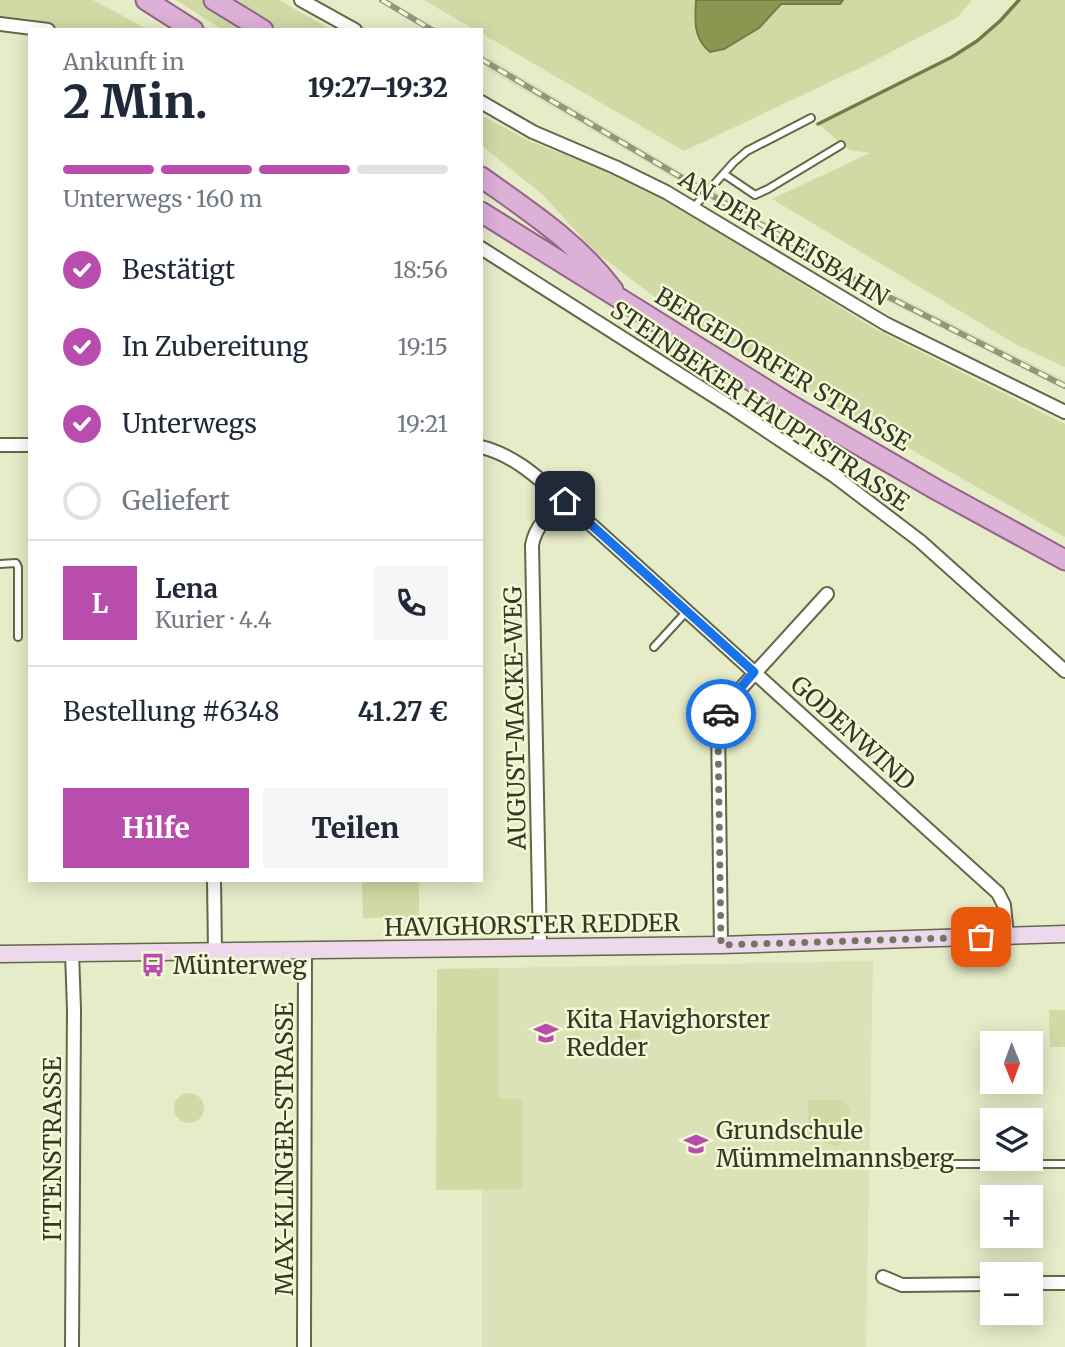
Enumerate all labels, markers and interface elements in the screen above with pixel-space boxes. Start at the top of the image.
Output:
text: Ankunft in [63,47,185,76]
text: 19:27–19:32 [308,71,448,104]
text: 2 Min. [63,73,208,131]
street label: AN DER KREISBAHN [673,163,895,313]
text: Unterwegs · 160 m [63,184,262,213]
icon: check [63,251,101,289]
text: Bestätigt [122,253,235,286]
text: 18:56 [393,255,448,284]
street label: BERGEDORFER STRASSE [649,280,917,458]
street label: STEINBEKER HAUPTSTRASSE [605,294,916,518]
icon: check [63,328,101,366]
text: In Zubereitung [122,330,308,363]
text: 19:15 [397,332,448,361]
icon: check [63,405,101,443]
text: Unterwegs [122,407,257,440]
text: 19:21 [397,409,448,438]
pin [535,471,595,531]
icon: home [546,482,584,520]
text: Geliefert [122,484,230,517]
button: phone [374,566,448,640]
text: Lena [155,572,218,605]
street label: AUGUST-MACKE-WEG [497,585,533,851]
text: L [92,587,108,620]
text: Kurier · 4.4 [155,605,272,634]
street label: GODENWIND [784,669,922,797]
courier [686,679,756,749]
text: Bestellung #6348 [63,695,279,728]
text: 41.27 € [357,695,448,728]
icon: car [702,695,740,733]
button: Hilfe [63,788,249,868]
button: Teilen [263,788,448,868]
street label: HAVIGHORSTER REDDER [384,907,680,943]
pin [951,907,1011,967]
icon: bag [962,918,1000,956]
place label: Münterweg [173,950,307,981]
bus stop icon: Münterweg [139,951,167,979]
street label: MAX-KLINGER-STRASSE [269,1002,300,1296]
place label: Kita Havighorster Redder [566,1004,770,1063]
school or university icon: Kita Havighorster Redder [532,1019,560,1047]
north arrow [980,1031,1043,1094]
map controls [980,1031,1043,1325]
street label: ITTENSTRASSE [37,1056,68,1242]
button: layers [980,1108,1043,1171]
place label: Grundschule Mümmelmannsberg [716,1115,955,1174]
school or university icon: Grundschule Mümmelmannsberg [682,1130,710,1158]
button: + [980,1185,1043,1248]
button: − [980,1262,1043,1325]

